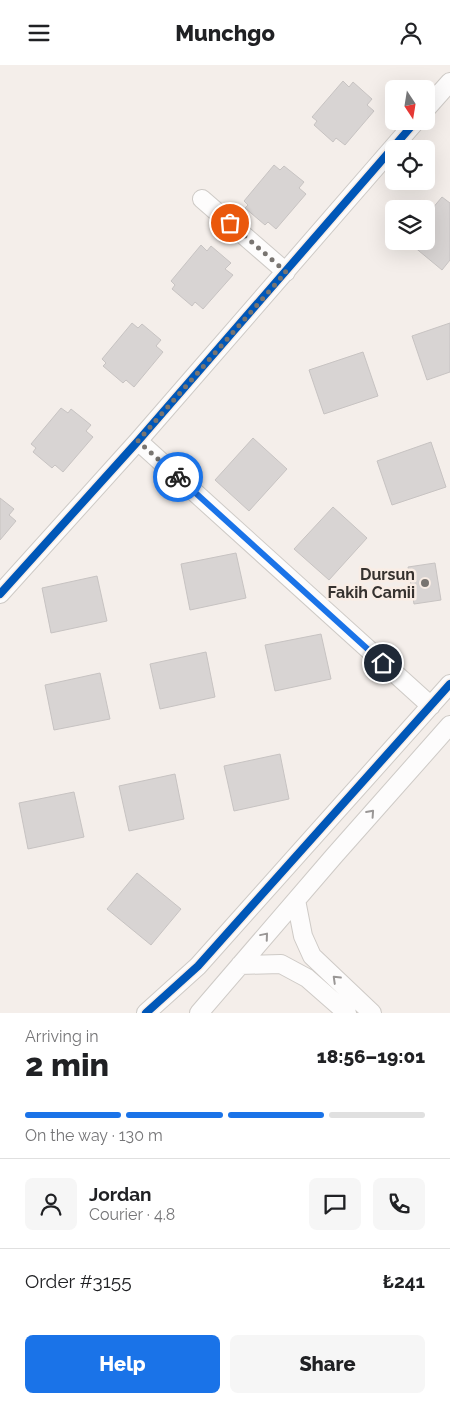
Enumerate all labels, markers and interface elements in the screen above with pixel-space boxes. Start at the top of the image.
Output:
icon: menu [25,19,53,47]
icon: person [397,19,425,47]
text: Munchgo [175,20,275,46]
north arrow [385,80,435,130]
map controls [385,80,435,250]
button: locate [385,140,435,190]
button: layers [385,200,435,250]
pin [209,202,251,244]
icon: bag [216,209,244,237]
courier [153,452,203,502]
icon: bike [164,463,192,491]
place label: Dursun Fakih Camii [328,565,415,602]
marker: Dursun Fakih Camii [419,577,431,589]
pin [362,642,404,684]
icon: home [369,649,397,677]
one-way arrow [365,810,374,819]
one-way arrow [259,933,268,942]
one-way arrow [333,976,342,985]
text: Arriving in [25,1027,99,1046]
text: 18:56–19:01 [317,1045,425,1067]
text: 2 min [25,1046,109,1083]
text: On the way · 130 m [25,1126,163,1145]
button: person [25,1178,77,1230]
button: chat [309,1178,361,1230]
button: phone [373,1178,425,1230]
text: Jordan [89,1183,152,1205]
text: Courier · 4.8 [89,1205,175,1224]
text: Order #3155 [25,1270,132,1292]
text: ₺241 [383,1270,425,1292]
button: Help [25,1335,220,1393]
button: Share [230,1335,425,1393]

